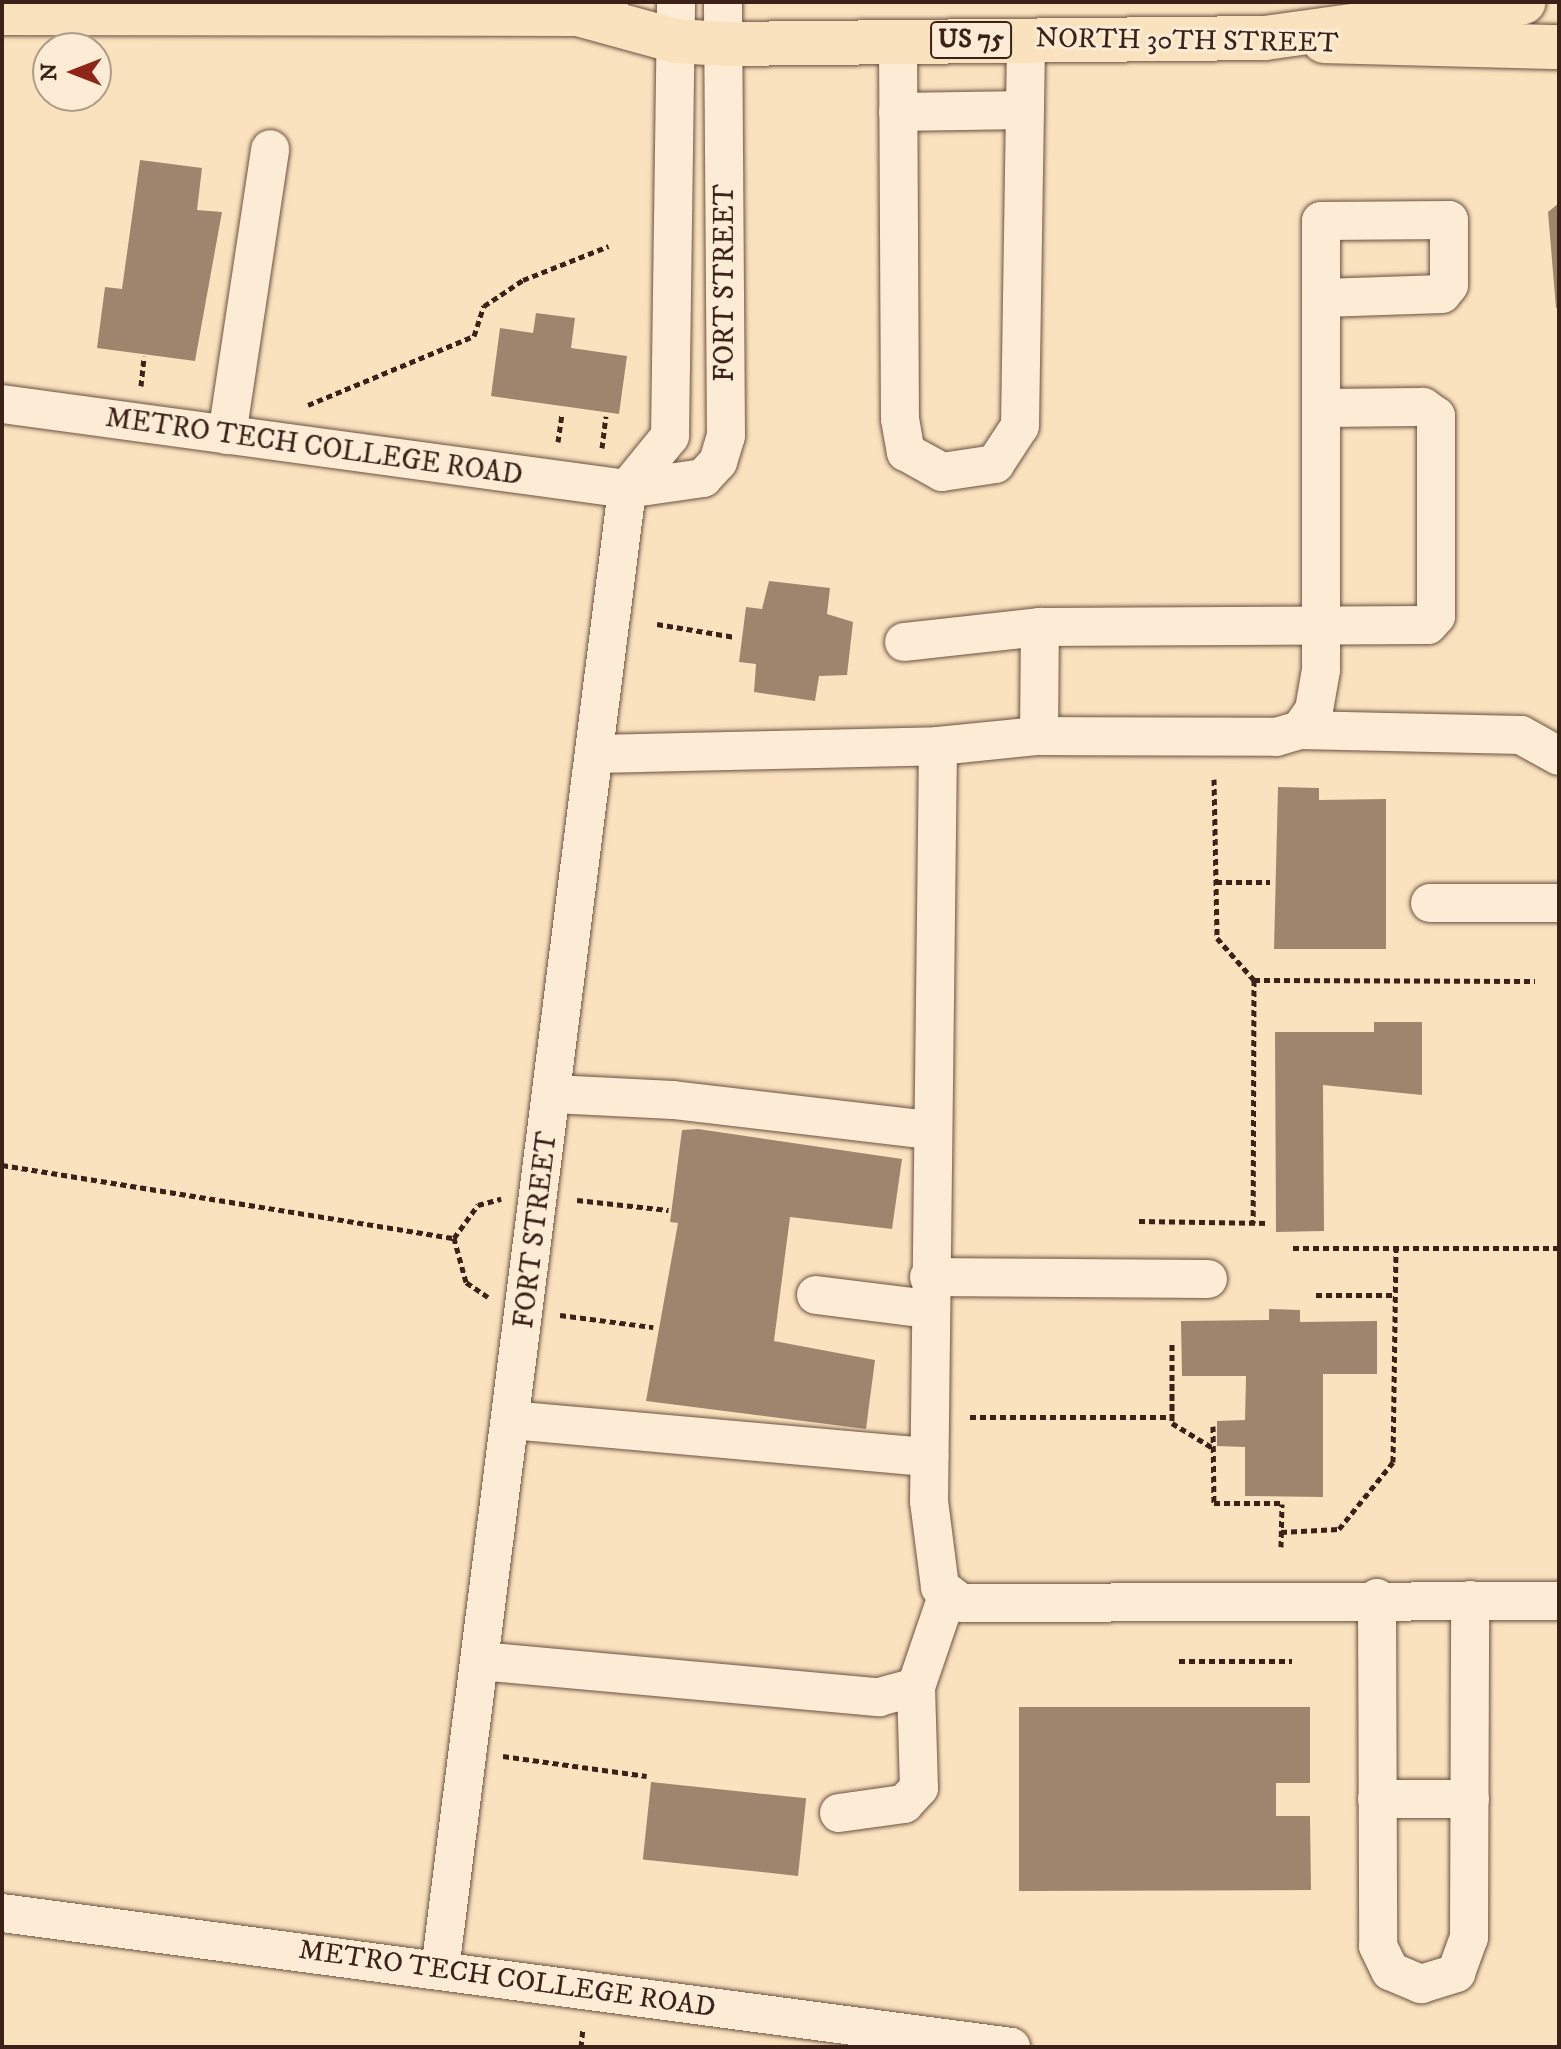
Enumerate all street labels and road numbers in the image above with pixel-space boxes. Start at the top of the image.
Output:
road number: US 75 [929,18,1013,62]
street label: NORTH 30TH STREET [1035,22,1339,60]
street label: FORT STREET [708,184,742,382]
street label: METRO TECH COLLEGE ROAD [103,401,525,493]
street label: FORT STREET [507,1130,565,1330]
street label: METRO TECH COLLEGE ROAD [296,1933,718,2025]

